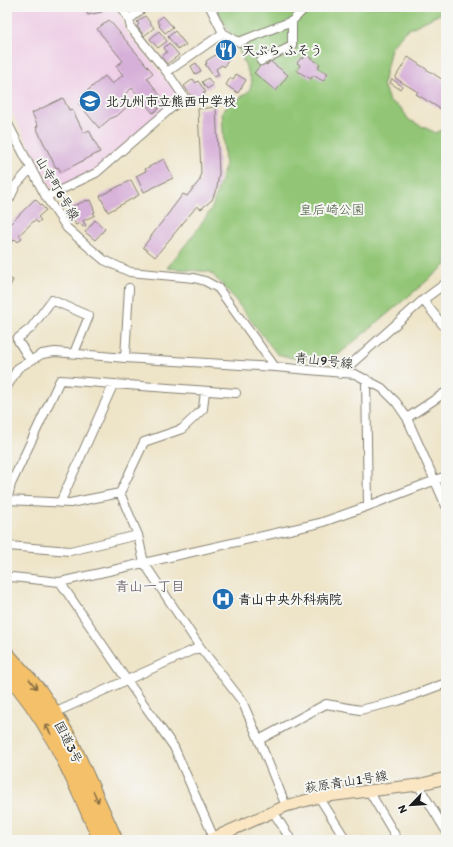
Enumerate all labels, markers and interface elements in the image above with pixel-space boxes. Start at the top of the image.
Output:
restaurant icon: 天ぷら ふそう [213,37,239,63]
place label: 天ぷら ふそう [242,43,323,58]
school or university icon: 北九州市立熊西中学校 [77,88,103,114]
place label: 北九州市立熊西中学校 [106,94,236,109]
street label: 山寺町6号線 [33,154,83,224]
park label: 皇后崎公園 [299,202,365,217]
street label: 青山9号線 [294,350,355,371]
district label: 青山一丁目 [115,578,185,595]
hospital icon: 青山中央外科病院 [210,586,236,612]
place label: 青山中央外科病院 [238,592,342,607]
one-way arrow [28,679,37,689]
street label: 国道3号 [51,718,86,766]
one-way arrow [44,723,52,735]
street label: 萩原青山1号線 [303,767,390,795]
north arrow [391,785,431,825]
one-way arrow [93,791,100,803]
text: N [395,803,410,815]

